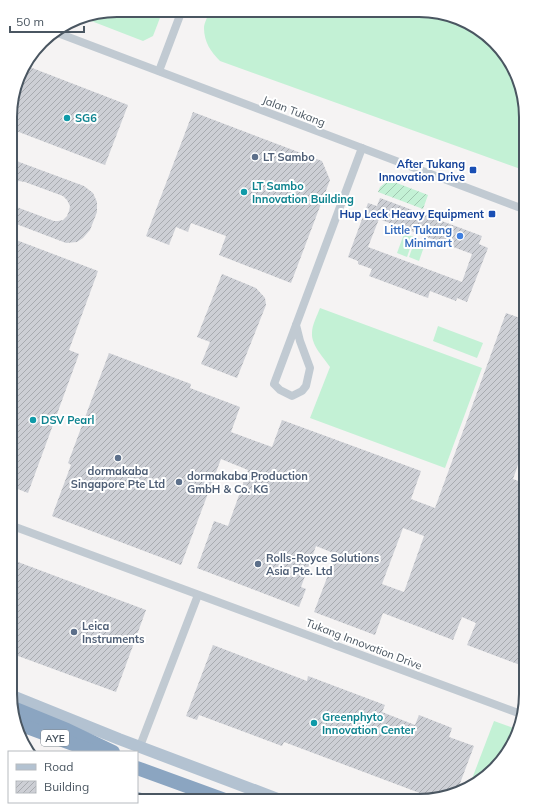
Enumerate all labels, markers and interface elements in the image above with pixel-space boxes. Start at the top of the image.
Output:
scale bar [10,8,84,34]
text: 50 m [16,14,44,29]
street label: Jalan Tukang [261,93,327,129]
place label: SG6 [75,111,97,125]
marker: SG6 [62,113,72,123]
place label: LT Sambo [263,150,315,164]
marker: LT Sambo [250,152,260,162]
place label: After Tukang Innovation Drive [379,157,465,184]
marker: After Tukang Innovation Drive [468,165,478,175]
place label: LT Sambo Innovation Building [252,179,354,206]
marker: LT Sambo Innovation Building [239,187,249,197]
place label: Hup Leck Heavy Equipment [339,207,484,221]
marker: Hup Leck Heavy Equipment [487,209,497,219]
place label: Little Tukang Minimart [384,223,452,250]
marker: Little Tukang Minimart [455,231,465,241]
place label: DSV Pearl [41,413,95,427]
marker: DSV Pearl [28,415,38,425]
marker: dormakaba Singapore Pte Ltd [113,453,123,463]
place label: dormakaba Singapore Pte Ltd [71,464,165,491]
place label: dormakaba Production GmbH & Co. KG [187,469,308,496]
marker: dormakaba Production GmbH & Co. KG [174,477,184,487]
place label: Rolls-Royce Solutions Asia Pte. Ltd [266,551,380,578]
marker: Rolls-Royce Solutions Asia Pte. Ltd [253,559,263,569]
street label: Tukang Innovation Drive [304,615,424,673]
place label: Leica Instruments [82,619,145,646]
marker: Leica Instruments [69,627,79,637]
place label: Greenphyto Innovation Center [322,710,416,737]
marker: Greenphyto Innovation Center [309,718,319,728]
road number: AYE [41,730,69,746]
legend [8,751,138,803]
text: Road [44,759,73,774]
text: Building [44,779,89,794]

